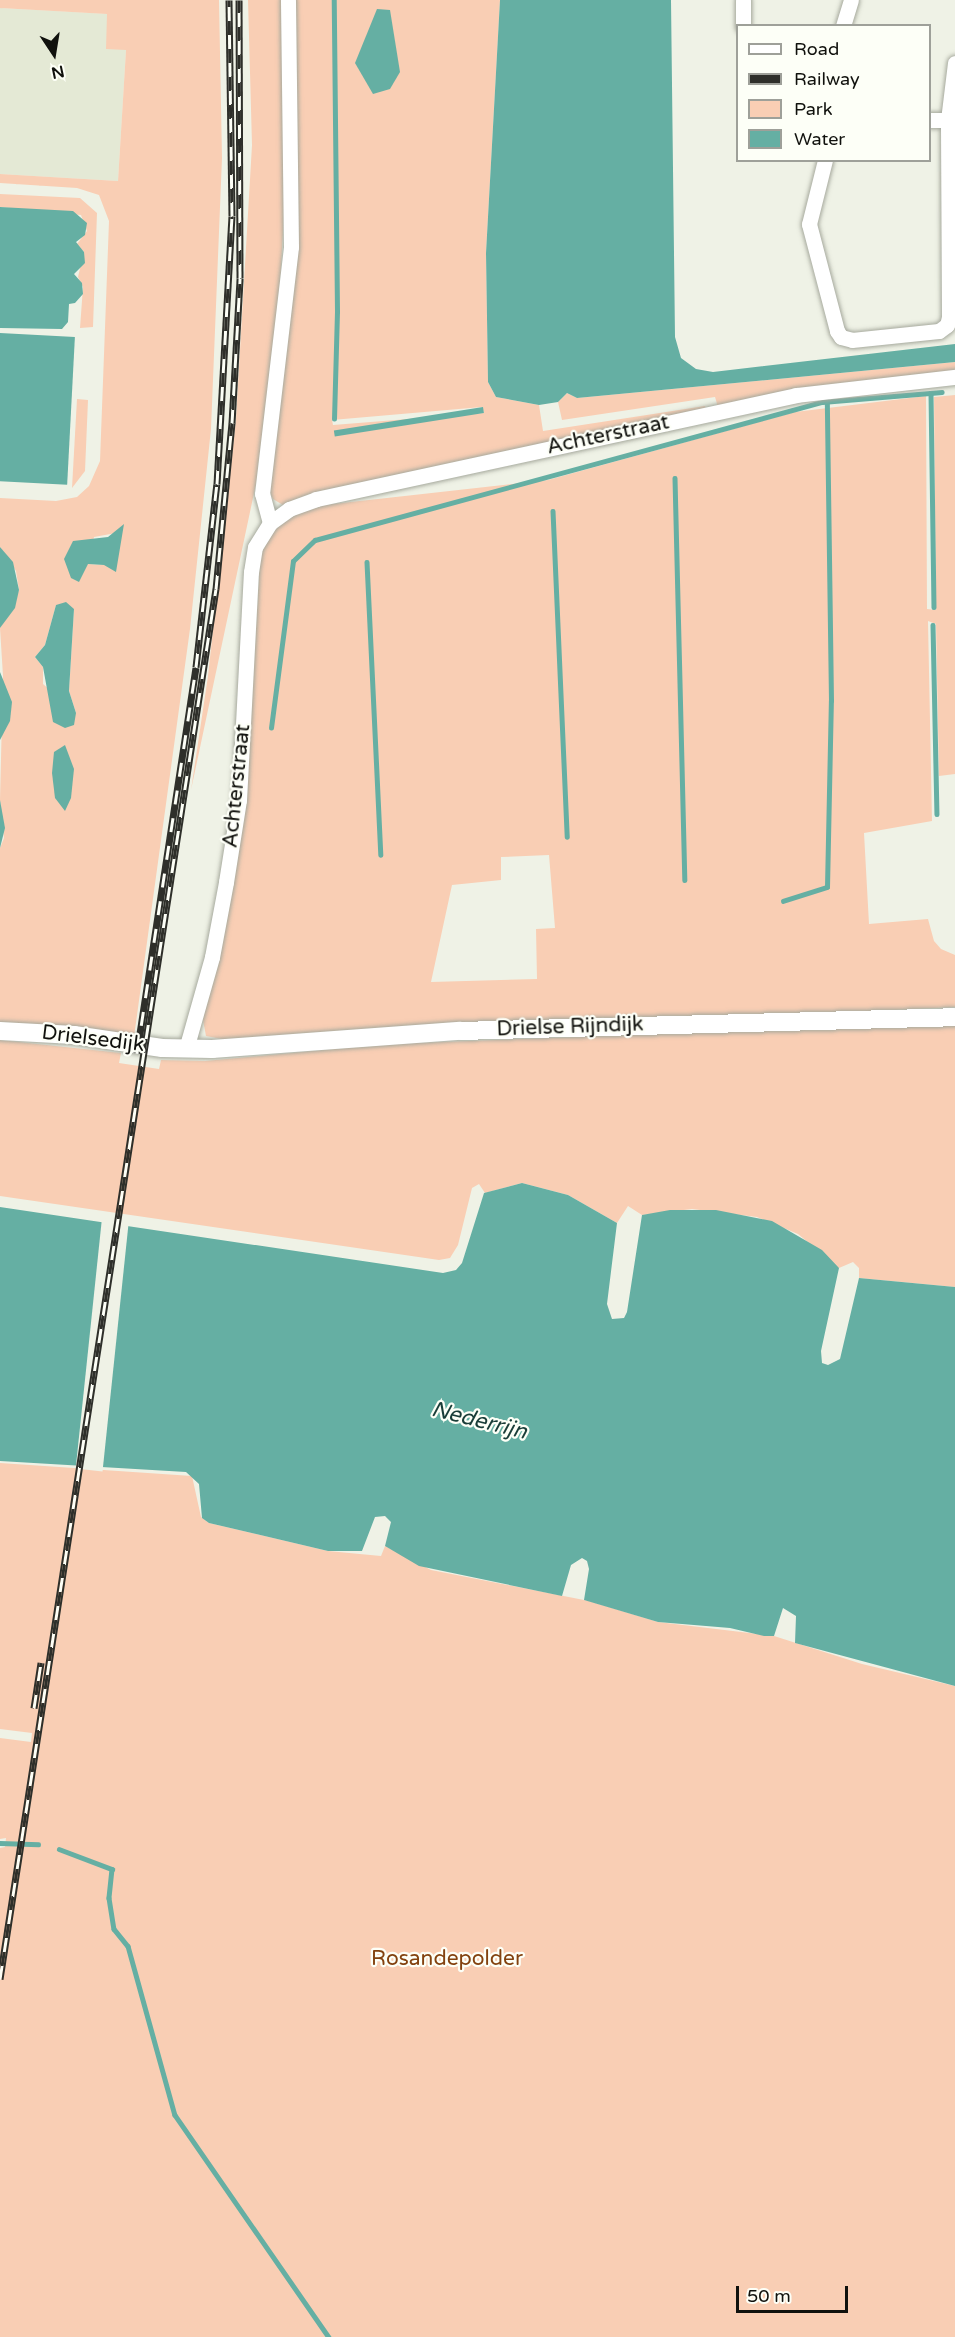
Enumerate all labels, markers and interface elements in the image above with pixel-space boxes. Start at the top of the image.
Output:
north arrow [24,24,84,84]
legend [736,24,931,162]
text: Road [794,38,839,60]
text: N [49,60,66,83]
text: Railway [794,68,860,90]
text: Park [794,98,832,120]
text: Water [794,128,845,150]
street label: Achterstraat [545,410,671,460]
street label: Achterstraat [218,723,256,849]
street label: Drielse Rijndijk [496,1012,644,1042]
street label: Drielsedijk [40,1020,146,1058]
water label: Nederrijn [429,1396,529,1446]
park label: Rosandepolder [371,1946,523,1972]
scale bar [739,2274,852,2312]
text: 50 m [747,2285,791,2307]

